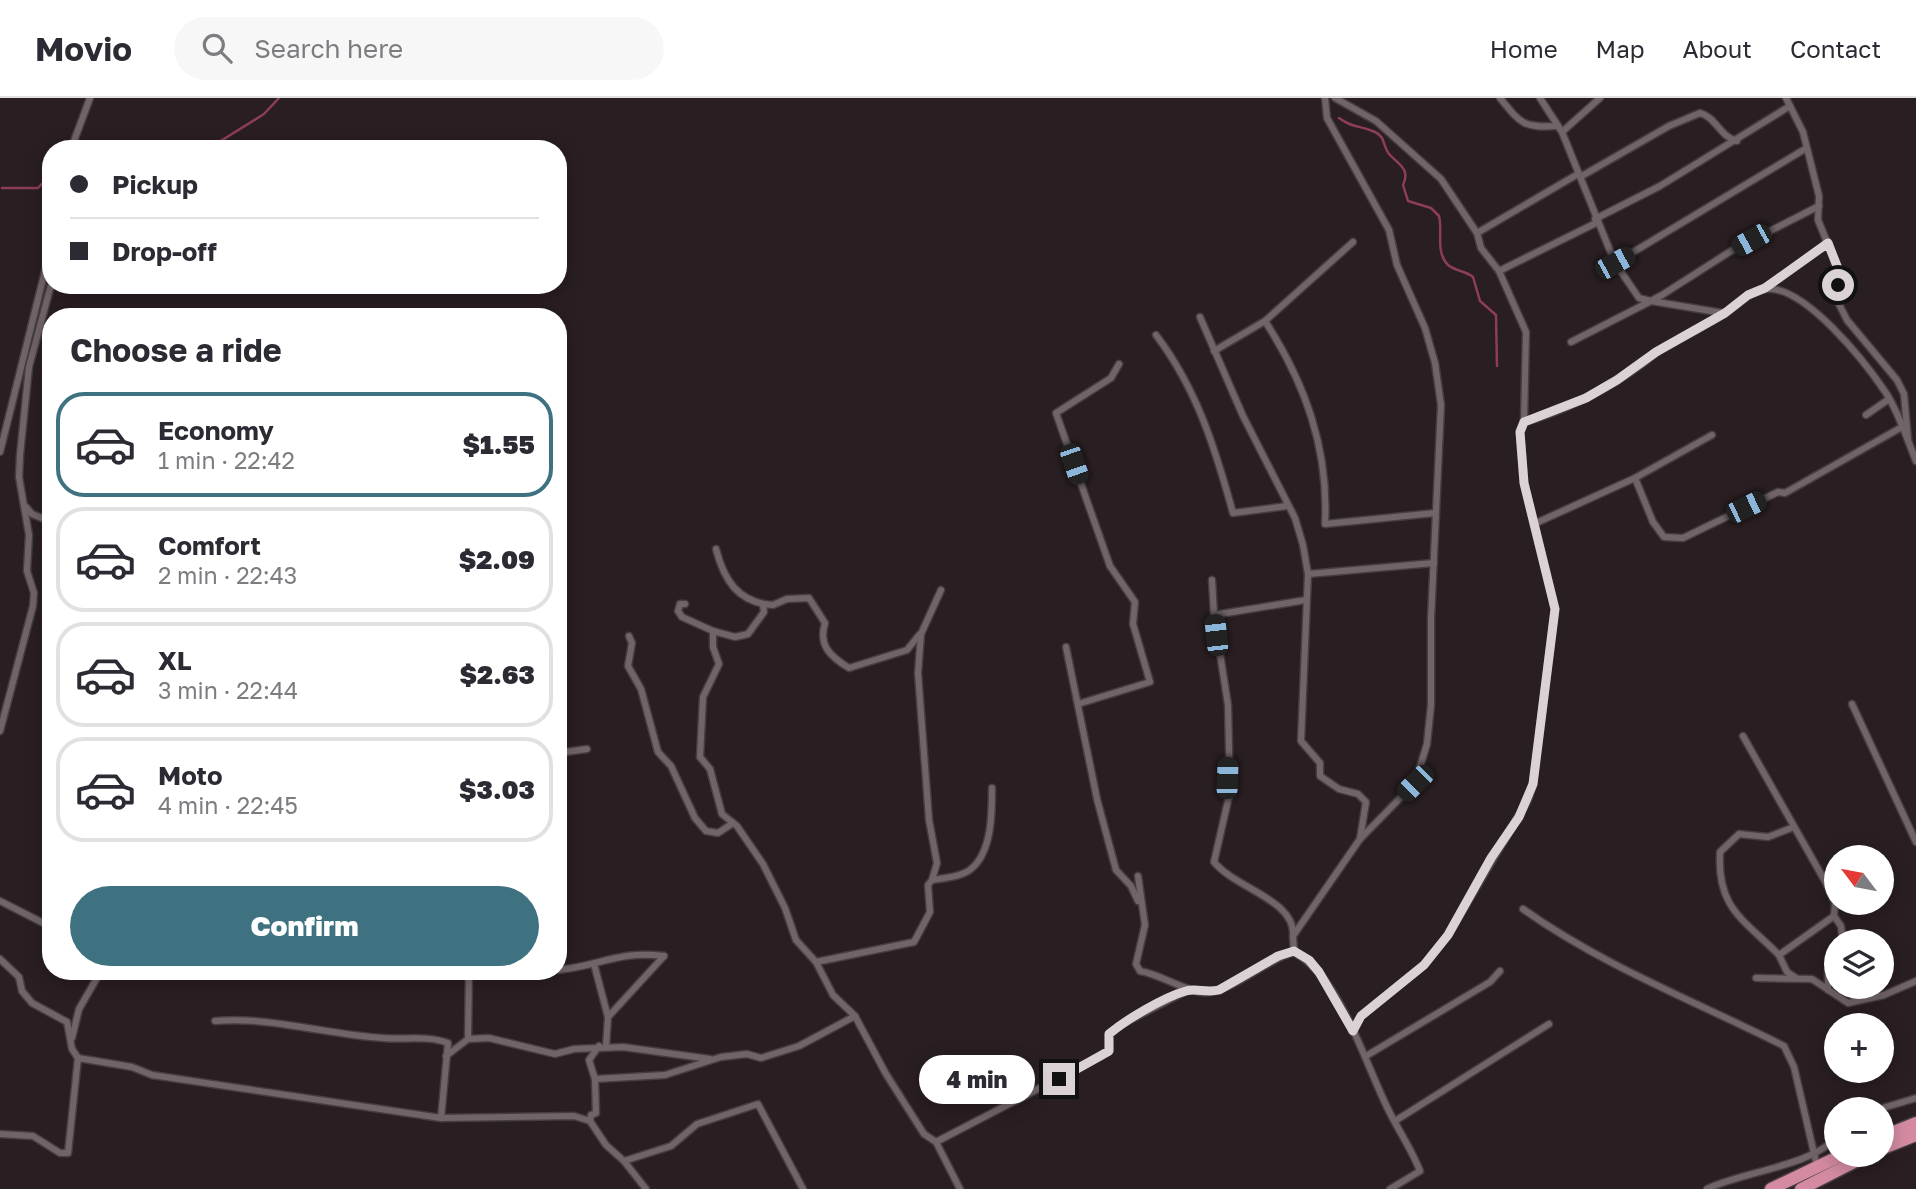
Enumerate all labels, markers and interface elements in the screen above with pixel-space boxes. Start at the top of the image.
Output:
search box [174,17,664,80]
text: Movio [35,29,132,68]
icon: search [198,29,236,67]
text: Search here [254,33,403,64]
text: Home [1490,34,1558,63]
text: Map [1596,34,1645,63]
text: About [1683,34,1752,63]
text: Contact [1790,34,1881,63]
text: Pickup [112,169,198,200]
car [1728,221,1775,259]
text: Drop-off [112,236,217,267]
car [1592,244,1639,282]
route start [1822,269,1854,301]
text: Choose a ride [70,331,282,369]
icon: car [74,413,137,476]
text: Economy [158,415,274,446]
text: $1.55 [463,429,535,460]
car [1058,441,1091,487]
text: 1 min · 22:42 [158,446,295,474]
car [1723,488,1770,526]
icon: car [74,528,137,591]
text: Comfort [158,530,261,561]
text: $2.09 [459,544,535,575]
text: 2 min · 22:43 [158,561,297,589]
car [1204,613,1229,657]
icon: car [74,643,137,706]
text: XL [158,645,192,676]
text: $2.63 [460,659,535,690]
text: 3 min · 22:44 [158,676,298,704]
car [1216,757,1239,799]
icon: car [74,758,137,821]
text: Moto [158,760,223,791]
car [1393,761,1438,805]
text: $3.03 [459,774,535,805]
text: 4 min · 22:45 [158,791,298,819]
north arrow [1824,845,1894,915]
map controls [1824,845,1894,1167]
button: Confirm [70,886,539,966]
button: layers [1824,929,1894,999]
button: + [1824,1013,1894,1083]
callout: 4 min [919,1054,1034,1104]
route end [1043,1063,1075,1095]
text: 4 min [947,1065,1007,1093]
button: − [1824,1097,1894,1167]

